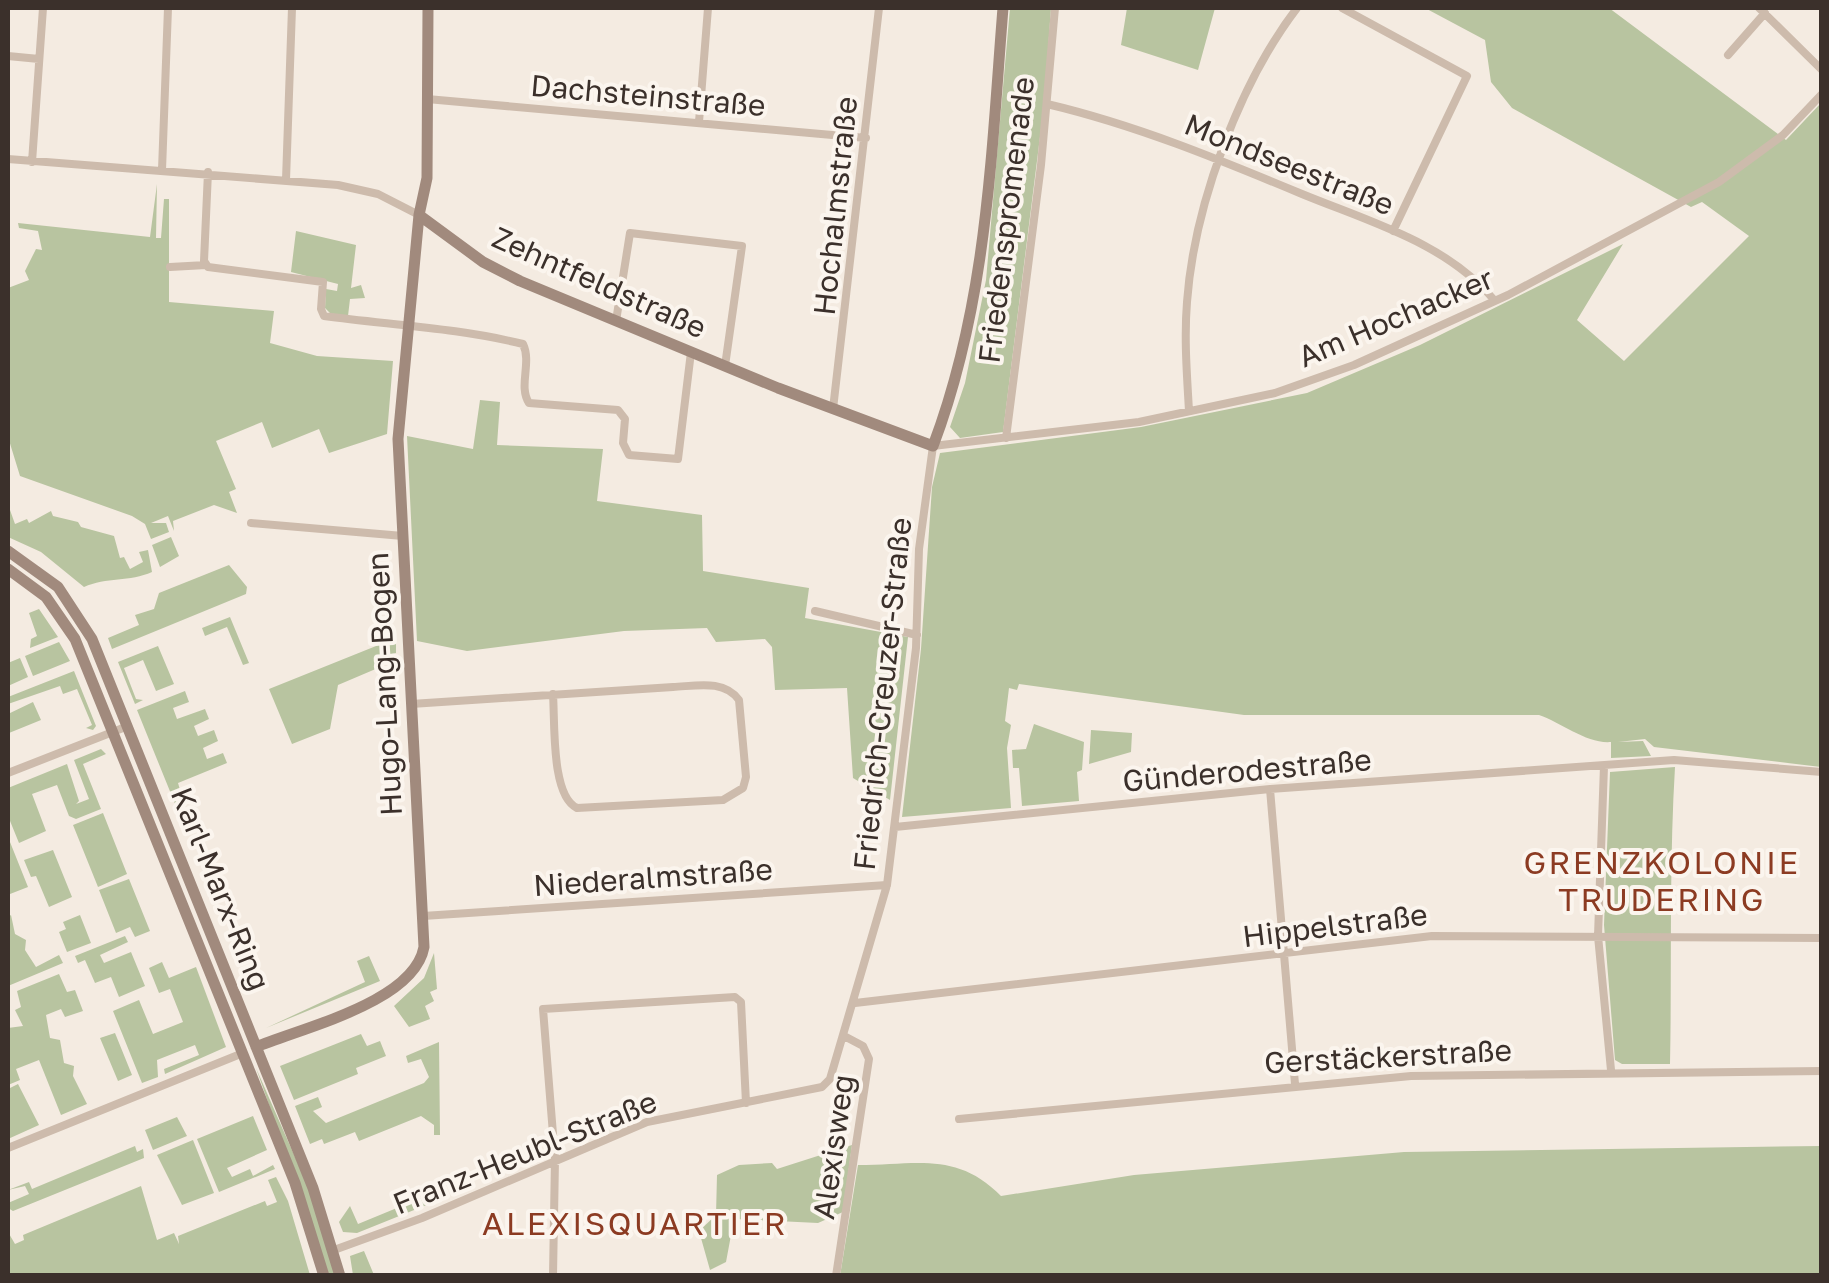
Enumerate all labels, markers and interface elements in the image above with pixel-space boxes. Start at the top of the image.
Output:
street label: Dachsteinstraße [529,67,767,123]
street label: Friedenspromenade [971,75,1041,365]
street label: Hochalmstraße [806,95,864,317]
street label: Mondseestraße [1180,106,1399,222]
street label: Zehntfeldstraße [487,219,712,345]
street label: Am Hochacker [1293,260,1499,374]
street label: Friedrich-Creuzer-Straße [846,516,918,872]
street label: Hugo-Lang-Bogen [359,551,409,817]
street label: Günderodestraße [1121,741,1373,799]
street label: Karl-Marx-Ring [164,782,278,995]
district label: GRENZKOLONIE TRUDERING [1523,843,1801,918]
street label: Niederalmstraße [532,851,774,903]
street label: Hippelstraße [1240,896,1429,954]
street label: Gerstäckerstraße [1263,1032,1513,1080]
street label: Alexisweg [805,1072,861,1222]
street label: Franz-Heubl-Straße [388,1083,662,1221]
district label: ALEXISQUARTIER [482,1204,788,1242]

